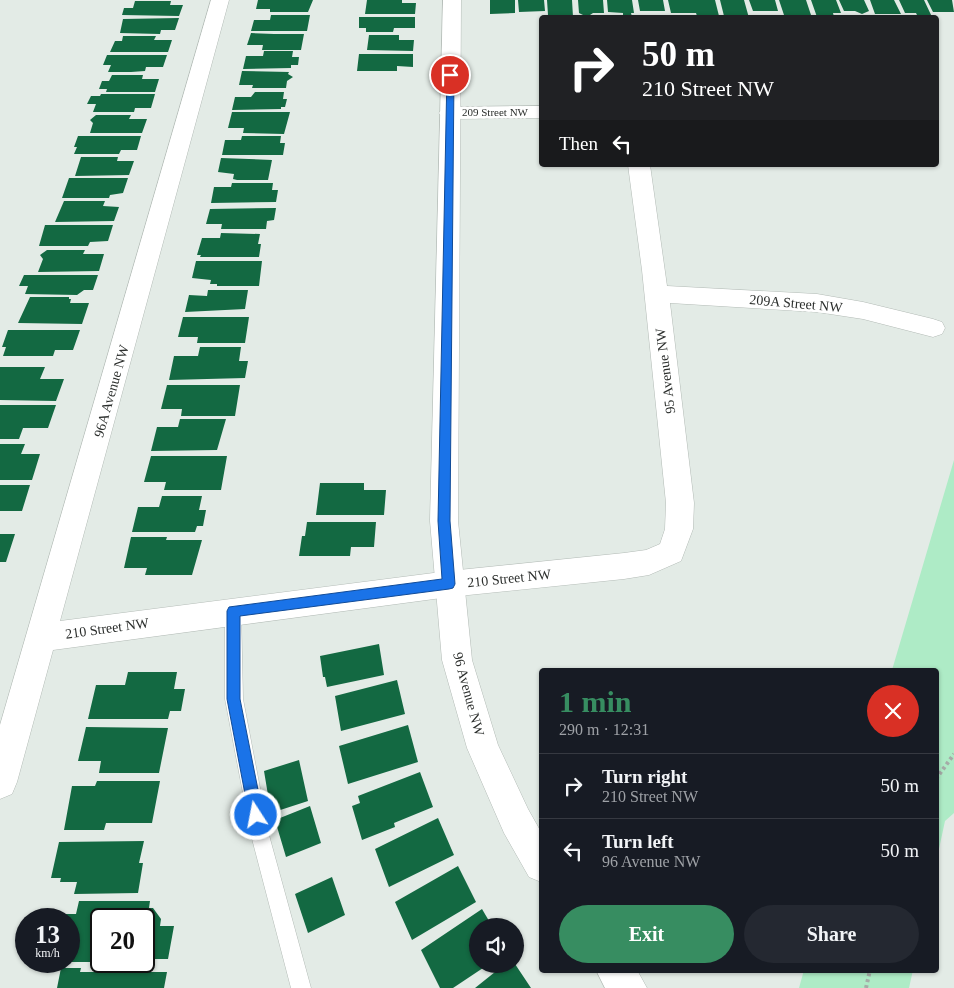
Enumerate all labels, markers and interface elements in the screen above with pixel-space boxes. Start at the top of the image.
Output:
icon: right [559,35,624,100]
text: 50 m [642,35,715,74]
pin [429,54,471,96]
icon: arrive [436,61,464,89]
text: 210 Street NW [642,76,774,101]
street label: 209 Street NW [462,106,529,118]
icon: left [608,130,636,158]
text: Then [559,133,598,154]
street label: 209A Street NW [749,292,844,315]
street label: 95 Avenue NW [653,327,678,415]
street label: 96A Avenue NW [91,342,132,439]
street label: 210 Street NW [467,567,552,590]
street label: 210 Street NW [64,615,150,642]
street label: 96 Avenue NW [450,651,487,738]
text: 1 min [559,685,632,718]
button: close [867,685,919,737]
text: 290 m · 12:31 [559,721,649,738]
text: Turn right [602,766,687,787]
icon: right [559,772,587,800]
text: 50 m [880,775,919,796]
position arrow [229,788,281,840]
text: 210 Street NW [602,788,698,805]
text: Turn left [602,831,674,852]
icon: left [559,837,587,865]
text: 50 m [880,840,919,861]
text: 96 Avenue NW [602,853,700,870]
button: Exit [559,905,734,963]
button: Share [744,905,919,963]
speed limit sign: 20 [90,908,155,973]
map controls [469,918,524,973]
button: sound [469,918,524,973]
text: 13 [35,921,60,948]
text: km/h [35,946,60,960]

